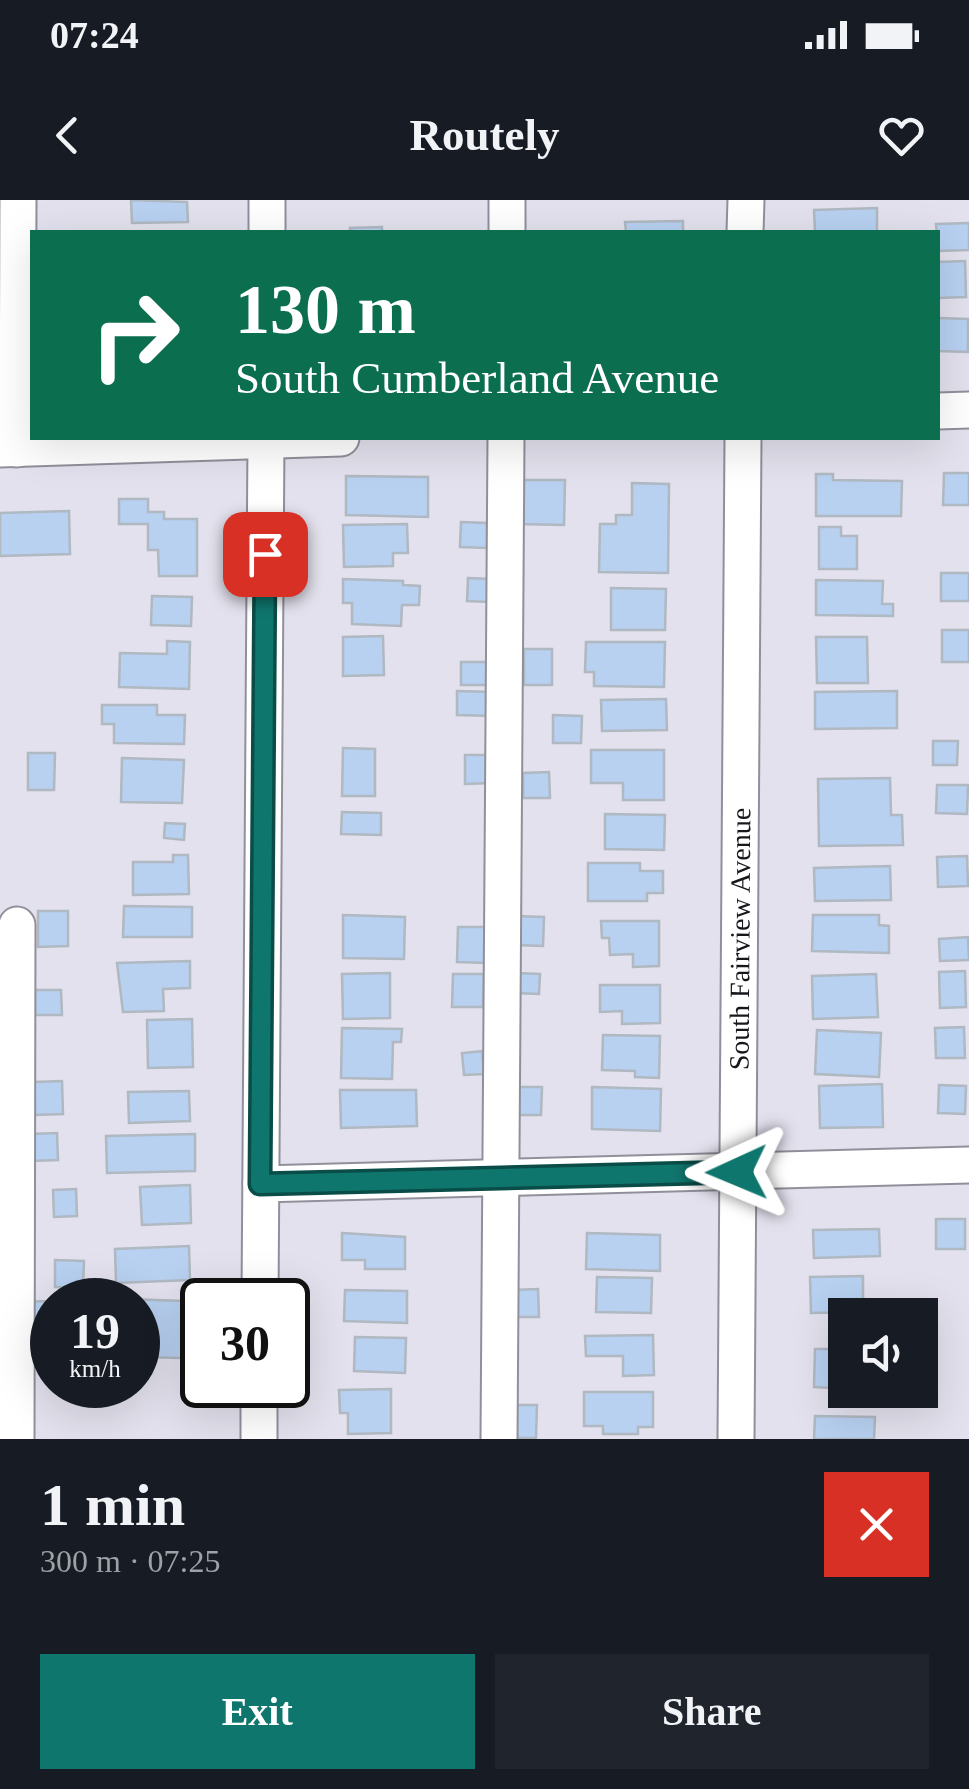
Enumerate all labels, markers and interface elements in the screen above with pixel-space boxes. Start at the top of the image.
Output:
text: 07:24 [50,14,139,56]
icon: back [40,108,95,163]
icon: heart [874,108,929,163]
text: Routely [410,110,560,160]
icon: right [70,270,200,400]
text: 130 m [235,271,416,348]
text: South Cumberland Avenue [235,353,719,403]
pin [223,512,308,597]
icon: arrive [238,527,293,582]
street label: South Fairview Avenue [723,808,756,1070]
position arrow [685,1120,789,1224]
speed limit sign: 30 [180,1278,310,1408]
map controls [828,1298,938,1408]
button: sound [828,1298,938,1408]
text: 19 [70,1303,120,1359]
text: km/h [69,1355,121,1382]
text: 1 min [40,1472,185,1538]
button: close [824,1472,929,1577]
text: 300 m · 07:25 [40,1543,220,1579]
button: Exit [40,1654,475,1769]
button: Share [495,1654,929,1769]

